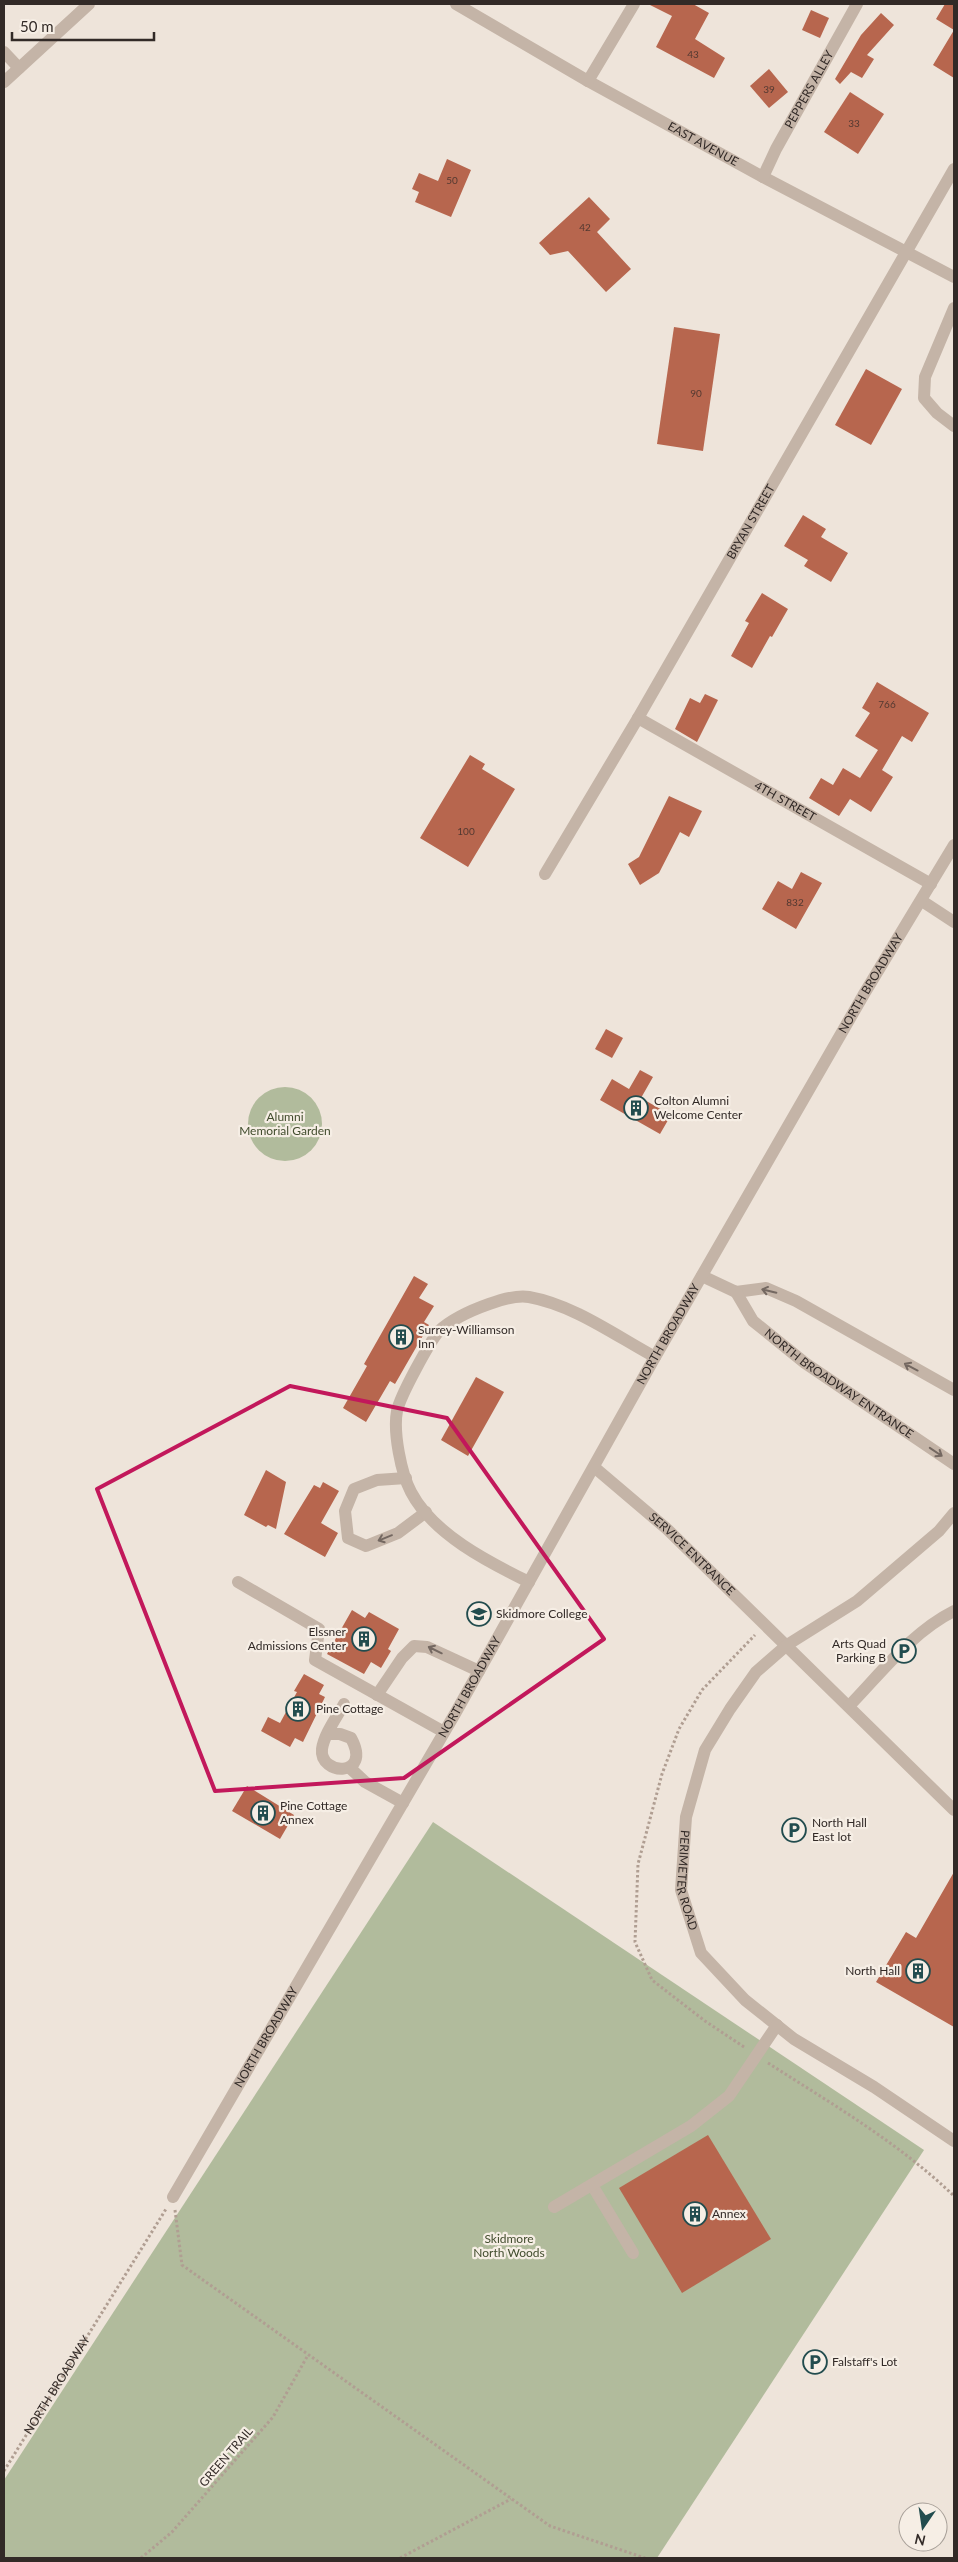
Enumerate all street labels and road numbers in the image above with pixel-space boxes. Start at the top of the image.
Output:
street label: PEPPERS ALLEY [781,47,837,131]
street label: EAST AVENUE [665,118,741,169]
street label: BRYAN STREET [723,481,778,562]
street label: 4TH STREET [752,777,819,824]
street label: NORTH BROADWAY [835,930,906,1036]
street label: NORTH BROADWAY [633,1280,703,1387]
street label: NORTH BROADWAY ENTRANCE [762,1325,917,1441]
street label: SERVICE ENTRANCE [646,1509,738,1598]
street label: NORTH BROADWAY [435,1633,504,1740]
street label: PERIMETER ROAD [673,1830,701,1932]
street label: NORTH BROADWAY [231,1984,301,2090]
street label: NORTH BROADWAY [20,2332,93,2437]
street label: GREEN TRAIL [196,2424,256,2490]

